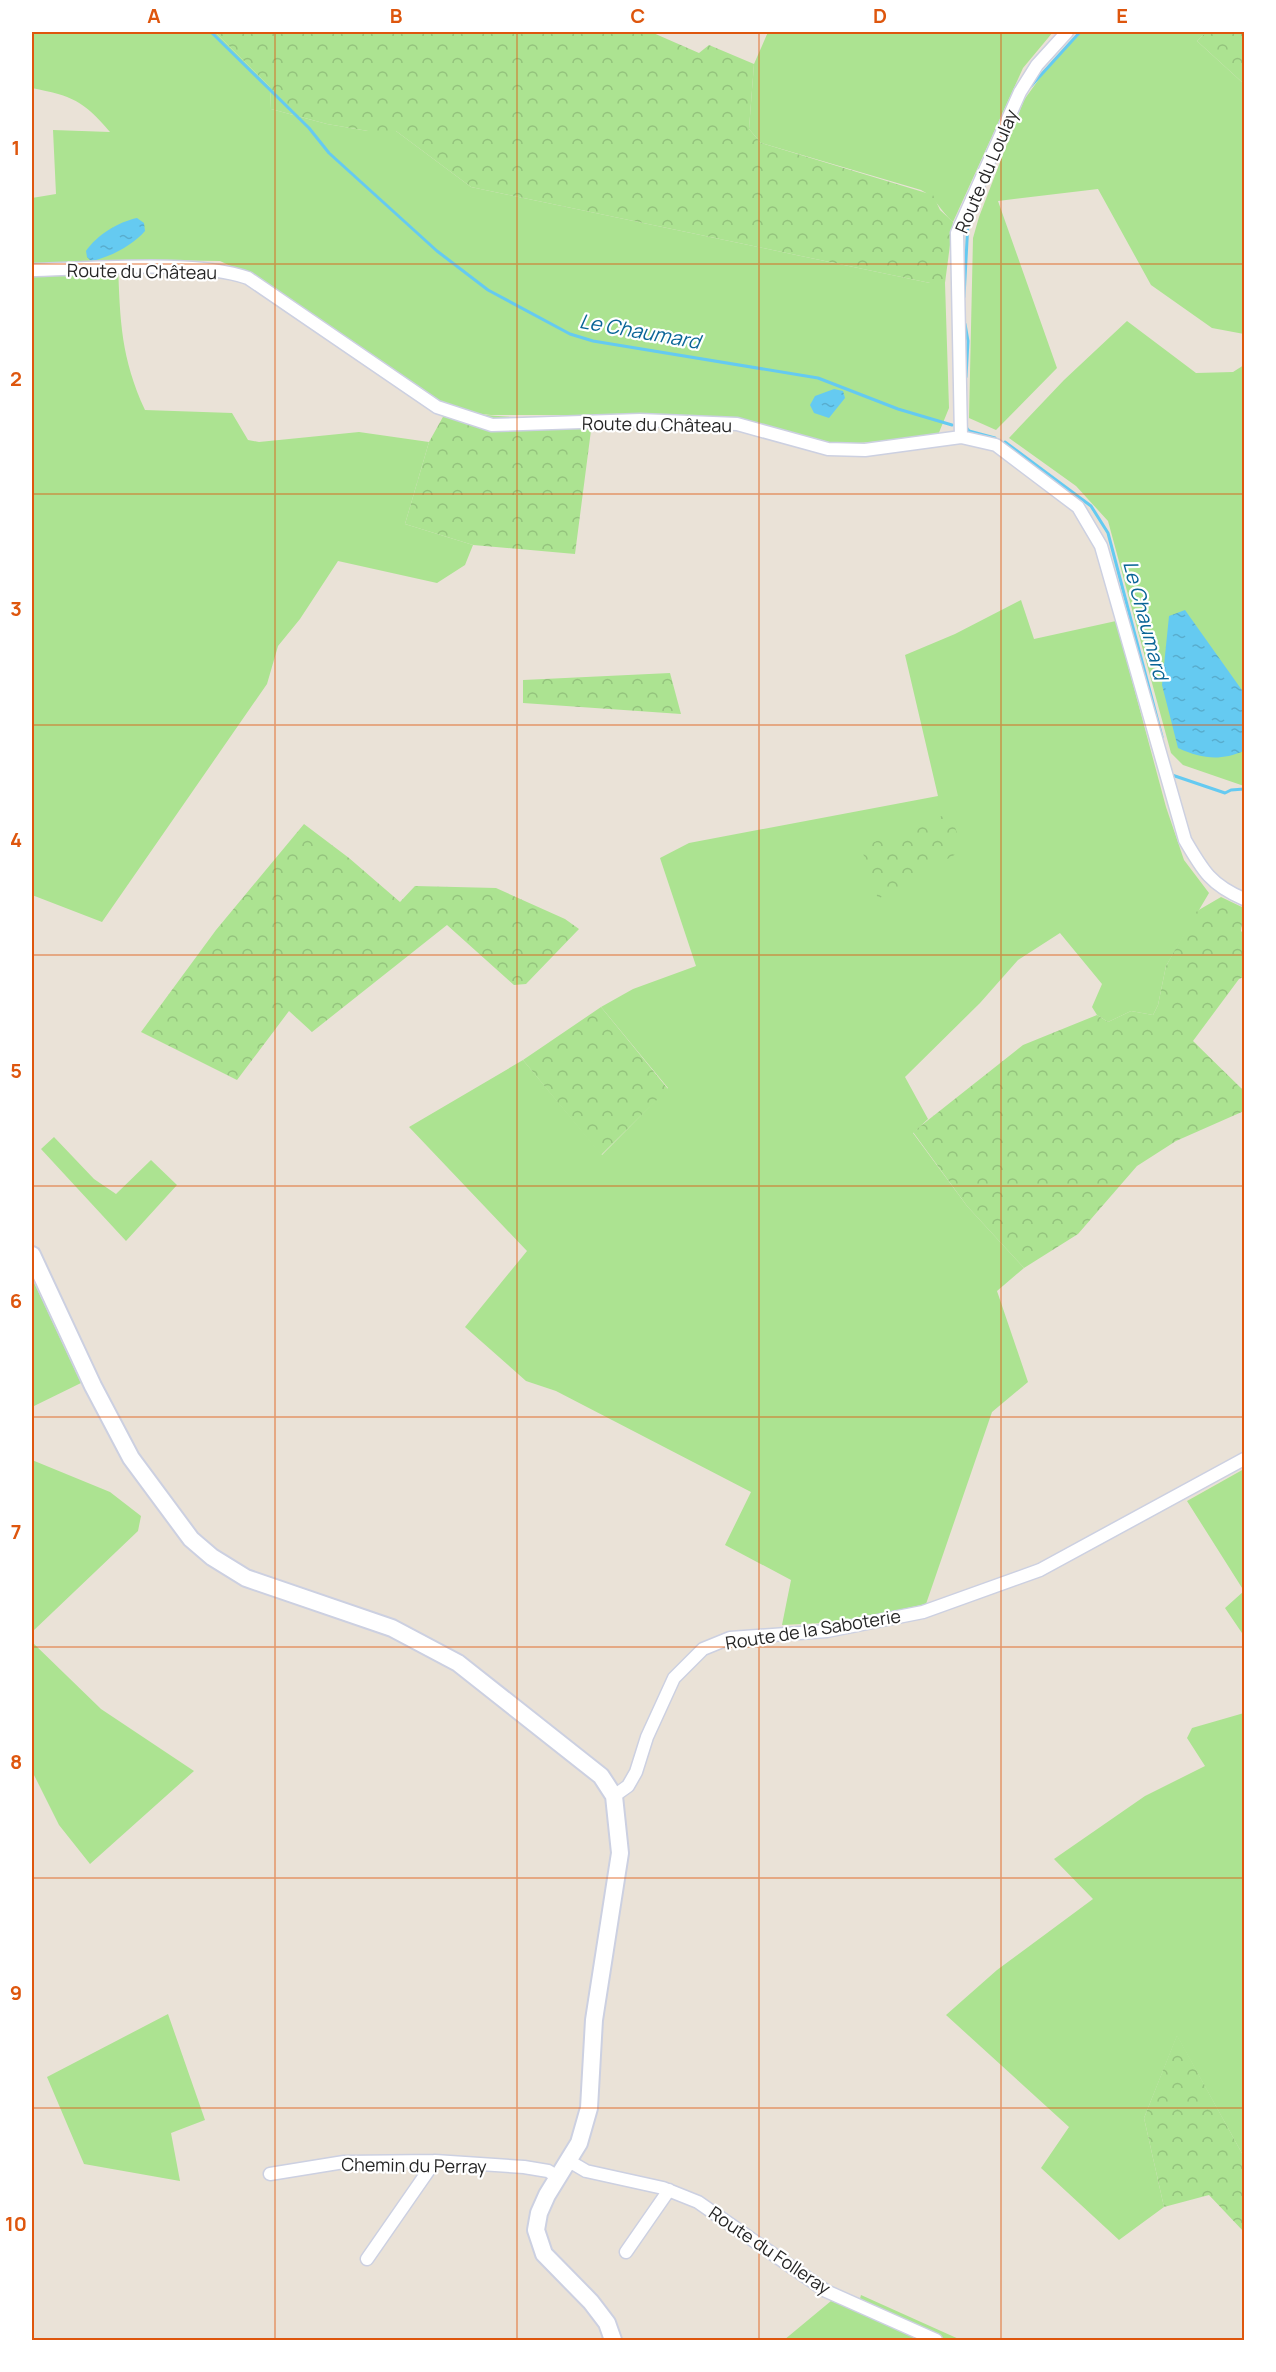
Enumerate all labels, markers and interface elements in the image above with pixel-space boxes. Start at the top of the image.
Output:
text: A [147,2,161,29]
text: B [390,2,403,29]
text: C [631,2,645,29]
text: D [873,2,887,29]
text: E [1116,2,1128,29]
street label: Route du Loulay [949,105,1023,237]
text: 1 [12,134,20,161]
street label: Route du Château [67,258,217,284]
water label: Le Chaumard [578,307,706,355]
text: 2 [10,365,22,392]
street label: Route du Château [582,411,732,437]
water label: Le Chaumard [1117,558,1176,685]
text: 3 [10,595,22,622]
text: 4 [10,826,22,853]
text: 5 [10,1057,22,1084]
text: 6 [10,1287,22,1314]
text: 7 [11,1518,21,1545]
street label: Route de la Saboterie [724,1603,902,1655]
text: 8 [10,1748,22,1775]
text: 9 [10,1979,22,2006]
street label: Chemin du Perray [341,2152,487,2178]
street label: Route du Folleray [704,2200,836,2300]
text: 10 [5,2210,27,2237]

